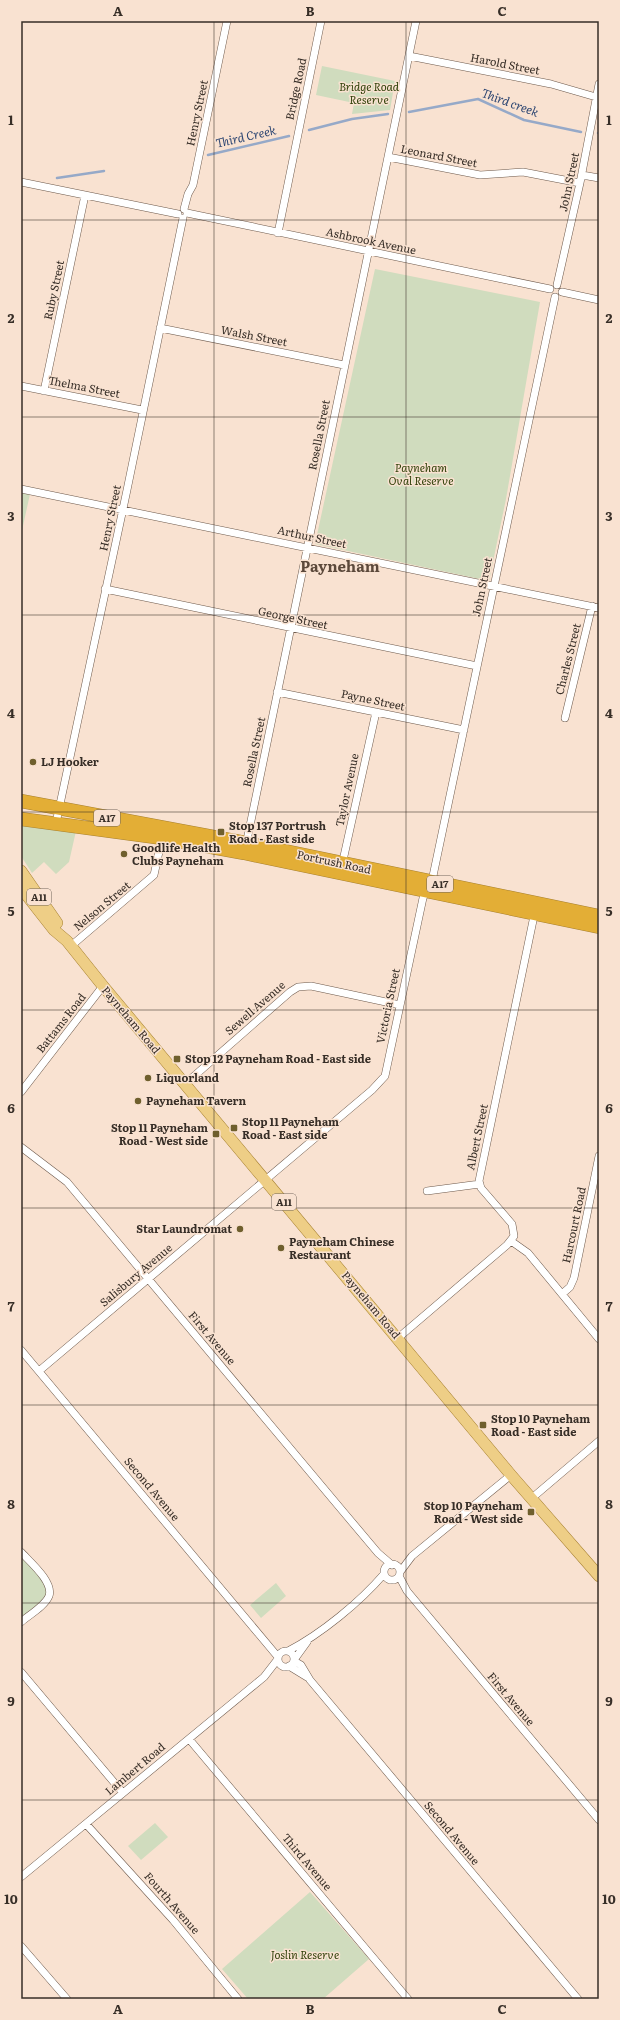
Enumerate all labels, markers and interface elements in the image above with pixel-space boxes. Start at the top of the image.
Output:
text: A [113,1,123,20]
text: B [306,1,315,20]
text: C [497,1,507,20]
street label: Harold Street [469,48,542,78]
street label: Bridge Road [281,56,309,121]
street label: Henry Street [181,78,211,147]
park label: Bridge Road Reserve [339,78,400,107]
water label: Third creek [479,83,542,121]
text: 1 [8,110,14,129]
text: 1 [606,110,612,129]
water label: Third Creek [214,120,278,152]
street label: Leonard Street [400,140,479,170]
street label: John Street [554,150,582,213]
street label: Ashbrook Avenue [325,223,418,257]
street label: Ruby Street [39,258,67,321]
text: 2 [8,308,15,327]
text: 2 [606,308,613,327]
street label: Walsh Street [220,321,289,349]
street label: Thelma Street [47,371,122,401]
street label: Rosella Street [303,398,333,471]
park label: Payneham Oval Reserve [388,459,454,488]
street label: Henry Street [94,483,124,552]
text: 3 [7,506,15,525]
text: 3 [605,506,613,525]
street label: Arthur Street [276,521,349,551]
district label: Payneham [300,554,380,577]
street label: John Street [467,555,495,618]
street label: George Street [257,602,330,632]
street label: Charles Street [550,621,584,696]
street label: Payne Street [340,684,407,714]
text: 4 [7,703,15,722]
text: 4 [605,703,613,722]
street label: Rosella Street [238,715,268,788]
street label: Taylor Avenue [330,751,362,828]
place label: LJ Hooker [41,753,99,769]
marker: LJ Hooker [28,757,38,767]
road number: A17 [94,810,120,826]
place label: Stop 137 Portrush Road - East side [229,817,327,846]
marker: Stop 137 Portrush Road - East side [216,827,226,837]
place label: Goodlife Health Clubs Payneham [132,839,224,868]
street label: Portrush Road [296,845,373,877]
marker: Goodlife Health Clubs Payneham [119,849,129,859]
street label: Nelson Street [69,876,134,934]
road number: A17 [427,876,453,892]
road number: A11 [27,889,51,905]
text: 5 [7,901,15,920]
text: 5 [605,901,613,920]
street label: Victoria Street [371,966,403,1045]
street label: Sewell Avenue [221,976,288,1038]
street label: Payneham Road [99,982,165,1057]
street label: Battams Road [32,989,89,1056]
place label: Stop 12 Payneham Road - East side [185,1050,371,1066]
marker: Stop 12 Payneham Road - East side [172,1054,182,1064]
place label: Liquorland [156,1069,219,1085]
marker: Liquorland [143,1073,153,1083]
place label: Payneham Tavern [146,1092,247,1108]
marker: Payneham Tavern [133,1096,143,1106]
text: 6 [7,1098,15,1117]
text: 6 [605,1098,613,1117]
street label: Albert Street [461,1102,491,1171]
place label: Stop 11 Payneham Road - East side [242,1113,339,1142]
place label: Stop 11 Payneham Road - West side [111,1119,208,1148]
marker: Stop 11 Payneham Road - East side [229,1123,239,1133]
marker: Stop 11 Payneham Road - West side [211,1129,221,1139]
street label: Harcourt Road [557,1185,589,1264]
road number: A11 [272,1194,296,1210]
place label: Star Laundromat [136,1220,232,1236]
marker: Star Laundromat [235,1224,245,1234]
place label: Payneham Chinese Restaurant [289,1233,394,1262]
street label: Salisbury Avenue [96,1239,175,1309]
marker: Payneham Chinese Restaurant [276,1243,286,1253]
street label: Payneham Road [339,1267,405,1342]
text: 7 [7,1296,15,1315]
text: 7 [605,1296,613,1315]
street label: First Avenue [186,1307,240,1368]
place label: Stop 10 Payneham Road - East side [491,1410,590,1439]
marker: Stop 10 Payneham Road - East side [478,1420,488,1430]
street label: Second Avenue [121,1453,184,1524]
text: 8 [7,1494,15,1513]
text: 8 [605,1494,613,1513]
place label: Stop 10 Payneham Road - West side [424,1497,523,1526]
marker: Stop 10 Payneham Road - West side [526,1507,536,1517]
street label: First Avenue [485,1668,539,1729]
text: 9 [7,1691,15,1710]
text: 9 [605,1691,613,1710]
street label: Lambert Road [101,1738,168,1798]
street label: Second Avenue [421,1797,484,1868]
street label: Third Avenue [279,1829,337,1893]
street label: Fourth Avenue [141,1868,204,1937]
text: 10 [4,1889,18,1908]
text: 10 [602,1889,616,1908]
park label: Joslin Reserve [271,1946,339,1962]
text: A [113,1999,123,2018]
text: B [306,1999,315,2018]
text: C [497,1999,507,2018]

